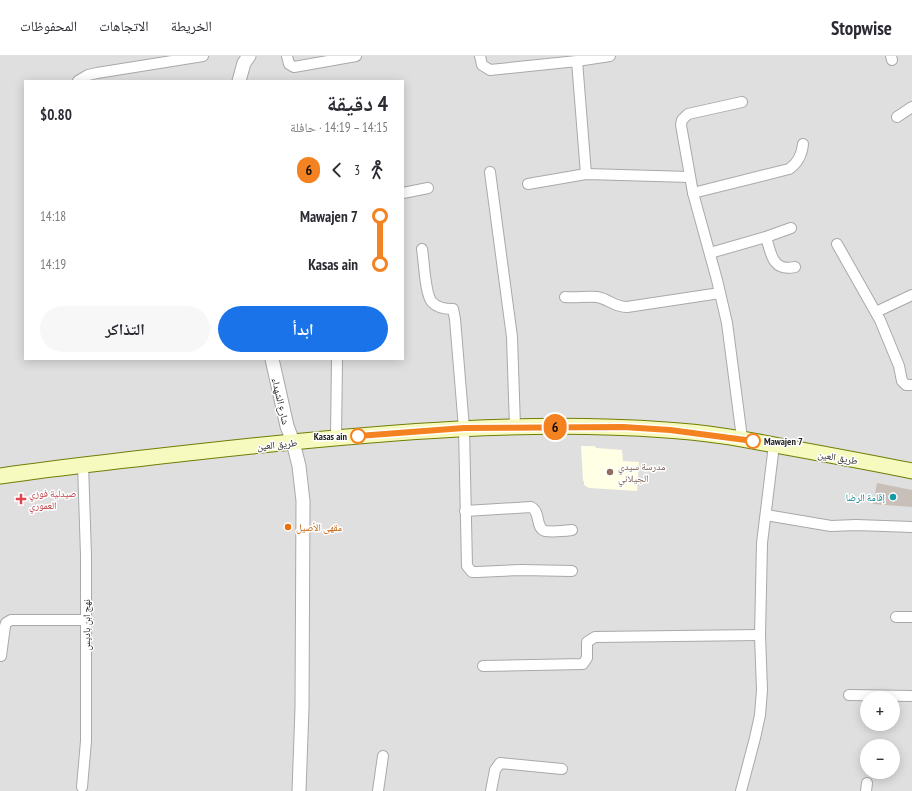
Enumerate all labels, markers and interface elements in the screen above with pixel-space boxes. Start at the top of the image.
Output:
text: Stopwise [831,16,892,40]
text: المحفوظات [20,17,77,35]
text: الاتجاهات [99,17,149,35]
text: الخريطة [171,17,212,35]
text: 4 دقيقة [327,89,388,117]
text: $0.80 [40,105,72,124]
text: 14:15 – 14:19 · حافلة [290,119,388,136]
icon: back [326,159,348,181]
icon: walk [366,159,388,181]
text: 6 [305,161,312,179]
text: 3 [354,162,360,179]
text: Mawajen 7 [300,207,358,226]
text: 14:18 [40,208,66,225]
text: Kasas ain [308,255,358,274]
text: 14:19 [40,256,66,273]
button: التذاكر [40,306,210,352]
button: ابدأ [218,306,388,352]
street label: شارع الشهداء [269,376,292,426]
line badge: 6 [542,414,568,440]
text: 6 [552,418,558,436]
marker: Kasas ain [350,428,366,444]
place label: Kasas ain [314,430,348,443]
marker: Mawajen 7 [745,433,761,449]
place label: Mawajen 7 [764,435,803,448]
street label: طريق العين [256,436,298,453]
street label: طريق العين [817,448,859,467]
place label: مدرسة سيدي الجيلاني [618,460,666,487]
marker: مدرسة سيدي الجيلاني [605,467,615,477]
place label: صيدلية فوزي العموري [29,487,77,514]
place label: إقامة الرضا [846,491,885,504]
marker: إقامة الرضا [888,492,898,502]
marker: صيدلية فوزي العموري [16,494,26,504]
place label: مقهى الأصيل [296,521,343,534]
marker: مقهى الأصيل [283,522,293,532]
street label: نهج ابن باديس [80,599,93,651]
map controls [860,691,900,779]
button: + [860,691,900,731]
button: − [860,739,900,779]

